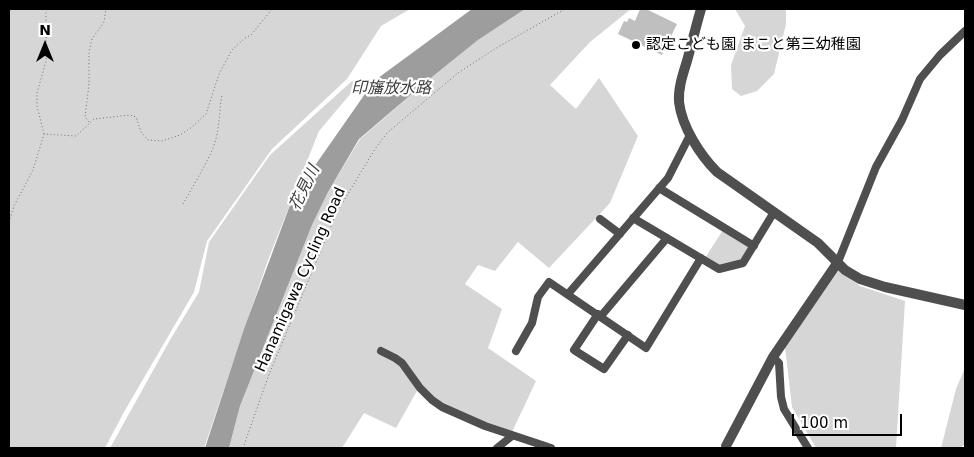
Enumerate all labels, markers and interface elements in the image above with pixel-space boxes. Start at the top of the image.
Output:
north arrow [20,20,70,70]
text: N [39,22,51,38]
place label: 認定こども園 まこと第三幼稚園 [646,36,861,54]
marker: 認定こども園 まこと第三幼稚園 [630,39,642,51]
water label: 印旛放水路 [351,79,431,99]
water label: 花見川 [286,162,324,214]
street label: Hanamigawa Cycling Road [252,185,350,375]
scale bar [794,404,904,436]
text: 100 m [800,414,848,432]

